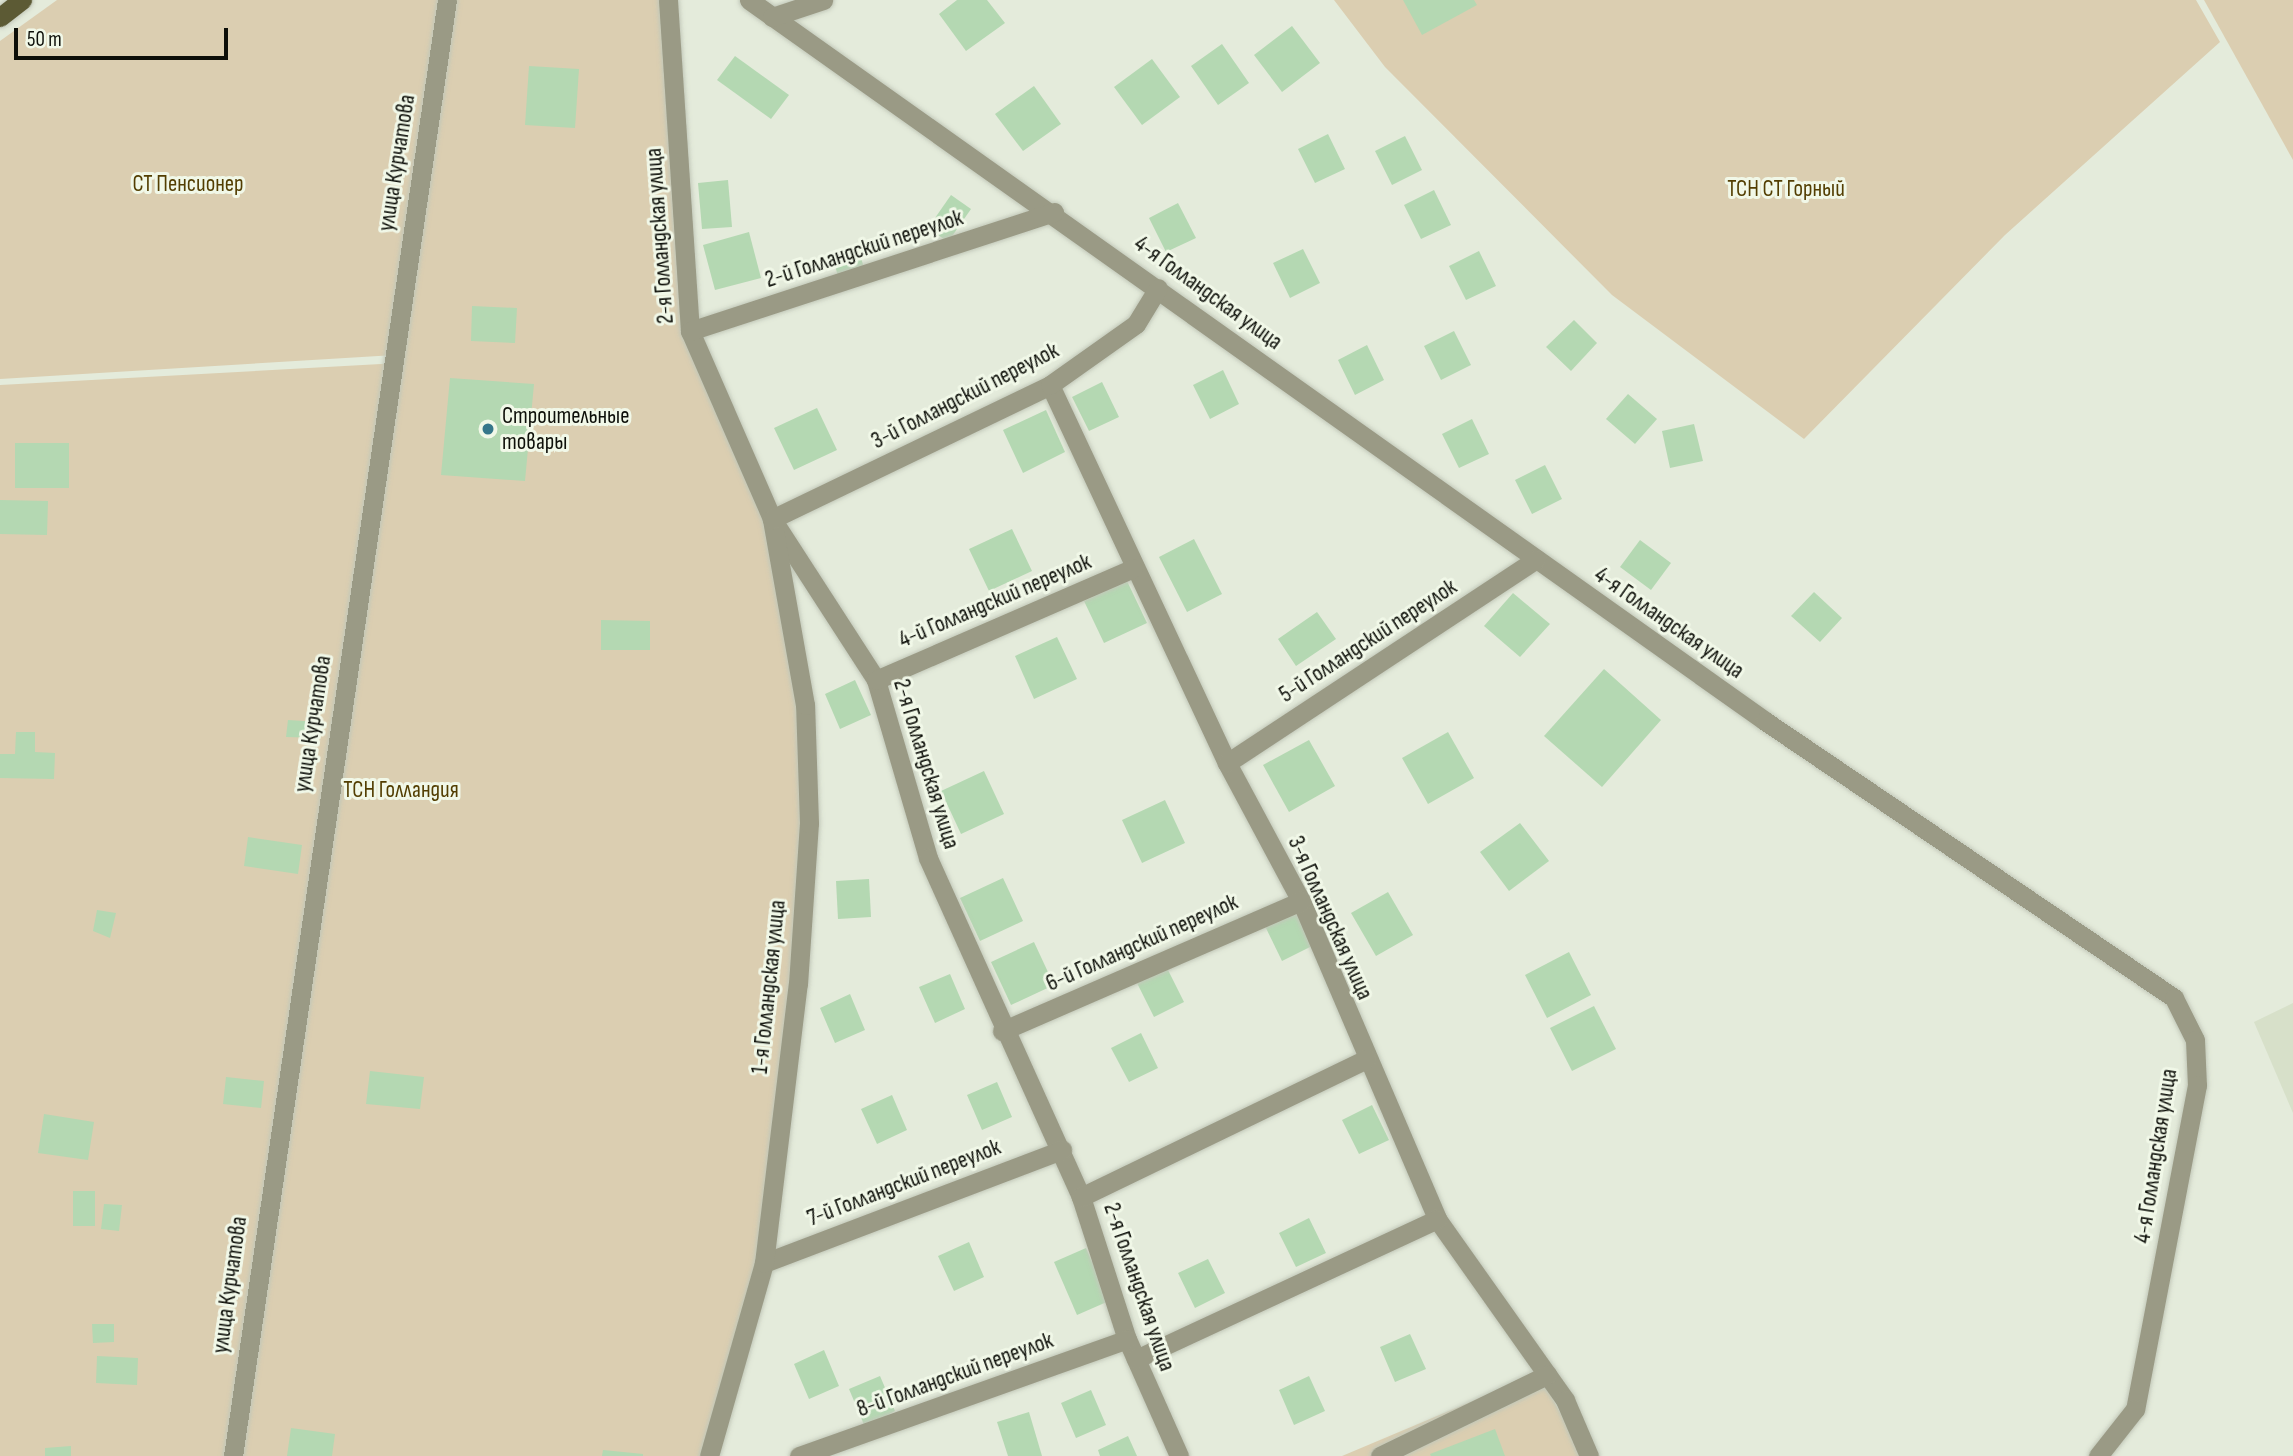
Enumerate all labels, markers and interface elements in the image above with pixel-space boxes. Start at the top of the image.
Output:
scale bar [18,14,231,58]
text: 50 m [27,27,62,52]
street label: улица Курчатова [373,93,421,233]
street label: 2-я Голландская улица [640,147,680,325]
park label: СТ Пенсионер [132,170,244,198]
park label: ТСН СТ Горный [1727,175,1845,203]
street label: 2-й Голландский переулок [762,204,966,294]
street label: 4-я Голландская улица [1129,230,1287,356]
street label: 3-й Голландский переулок [867,337,1063,455]
place label: Строительные товары [502,402,629,456]
marker: Строительные товары [480,421,496,437]
street label: 4-й Голландский переулок [895,548,1095,654]
street label: 4-я Голландская улица [1589,561,1749,685]
street label: 5-й Голландский переулок [1274,573,1462,709]
street label: улица Курчатова [289,654,337,794]
street label: 2-я Голландская улица [887,676,965,852]
park label: ТСН Голландия [343,776,459,804]
street label: 3-я Голландская улица [1282,832,1378,1004]
street label: 6-й Голландский переулок [1042,888,1242,998]
street label: 1-я Голландская улица [746,899,792,1075]
street label: 4-я Голландская улица [2129,1067,2183,1245]
street label: 7-й Голландский переулок [803,1133,1005,1233]
street label: 2-я Голландская улица [1097,1199,1181,1375]
street label: улица Курчатова [207,1215,253,1355]
street label: 8-й Голландский переулок [853,1327,1057,1423]

